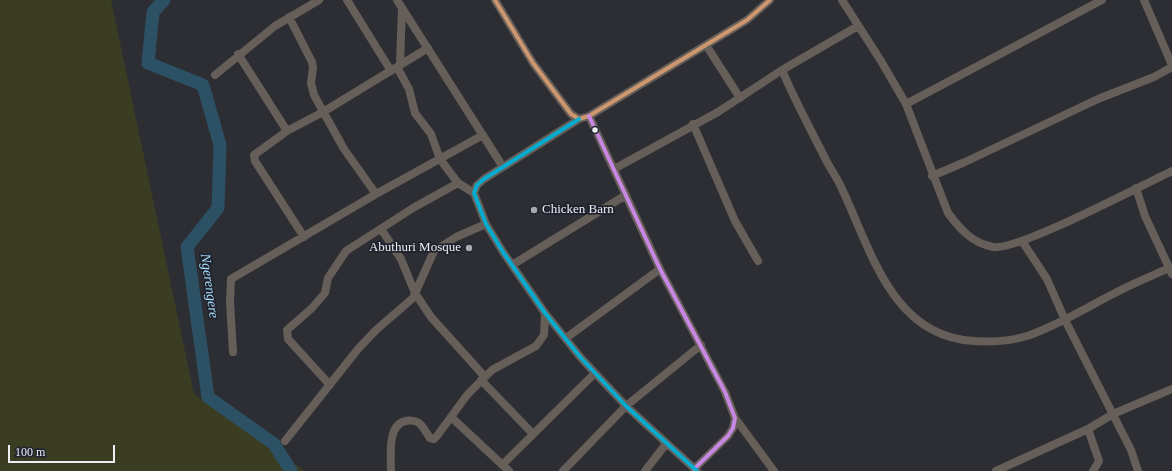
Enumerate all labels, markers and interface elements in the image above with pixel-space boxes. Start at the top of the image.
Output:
unlabelled marker [590,125,600,135]
place label: Chicken Barn [542,202,614,218]
marker: Chicken Barn [529,205,539,215]
place label: Abuthuri Mosque [369,240,461,256]
marker: Abuthuri Mosque [464,243,474,253]
water label: Ngerengere [196,253,222,319]
scale bar [10,437,117,463]
text: 100 m [15,445,45,459]

